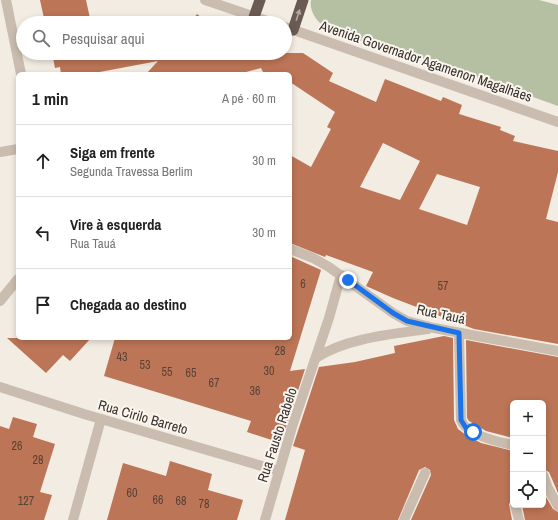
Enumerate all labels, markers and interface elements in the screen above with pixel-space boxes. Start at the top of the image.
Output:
one-way arrow [295,9,301,21]
search box [16,16,292,60]
street label: Avenida Governador Agamenon Magalhães [317,16,535,106]
icon: search [30,27,52,49]
text: Pesquisar aqui [62,28,145,49]
text: 1 min [32,87,68,110]
text: A pé · 60 m [222,90,276,107]
text: Siga em frente [70,142,155,163]
icon: ahead [32,150,54,172]
text: 30 m [252,152,276,169]
text: Segunda Travessa Berlim [70,163,193,180]
text: Vire à esquerda [70,214,161,235]
icon: left [32,222,54,244]
text: 30 m [252,224,276,241]
text: Rua Tauá [70,235,116,252]
route end [339,271,357,289]
house number: 6 [300,276,306,292]
house number: 57 [438,278,449,294]
icon: arrive [32,294,54,316]
text: Chegada ao destino [70,294,187,315]
street label: Rua Tauá [415,300,468,328]
house number: 28 [275,343,285,359]
house number: 43 [117,349,127,365]
house number: 53 [140,357,150,373]
house number: 30 [264,363,274,379]
house number: 55 [162,364,173,380]
house number: 65 [186,365,197,381]
house number: 67 [209,375,220,391]
house number: 36 [250,383,260,399]
street label: Rua Fausto Rabelo [253,385,301,485]
street label: Rua Cirilo Barreto [96,396,190,438]
map controls [510,400,546,508]
button: + [510,400,546,436]
route start [464,423,482,441]
button: − [510,436,546,472]
house number: 26 [12,438,22,454]
house number: 28 [33,452,43,468]
button: locate [510,472,546,508]
house number: 60 [127,485,137,501]
house number: 66 [153,492,163,508]
house number: 127 [18,493,35,509]
house number: 68 [176,493,186,509]
house number: 78 [199,496,209,512]

